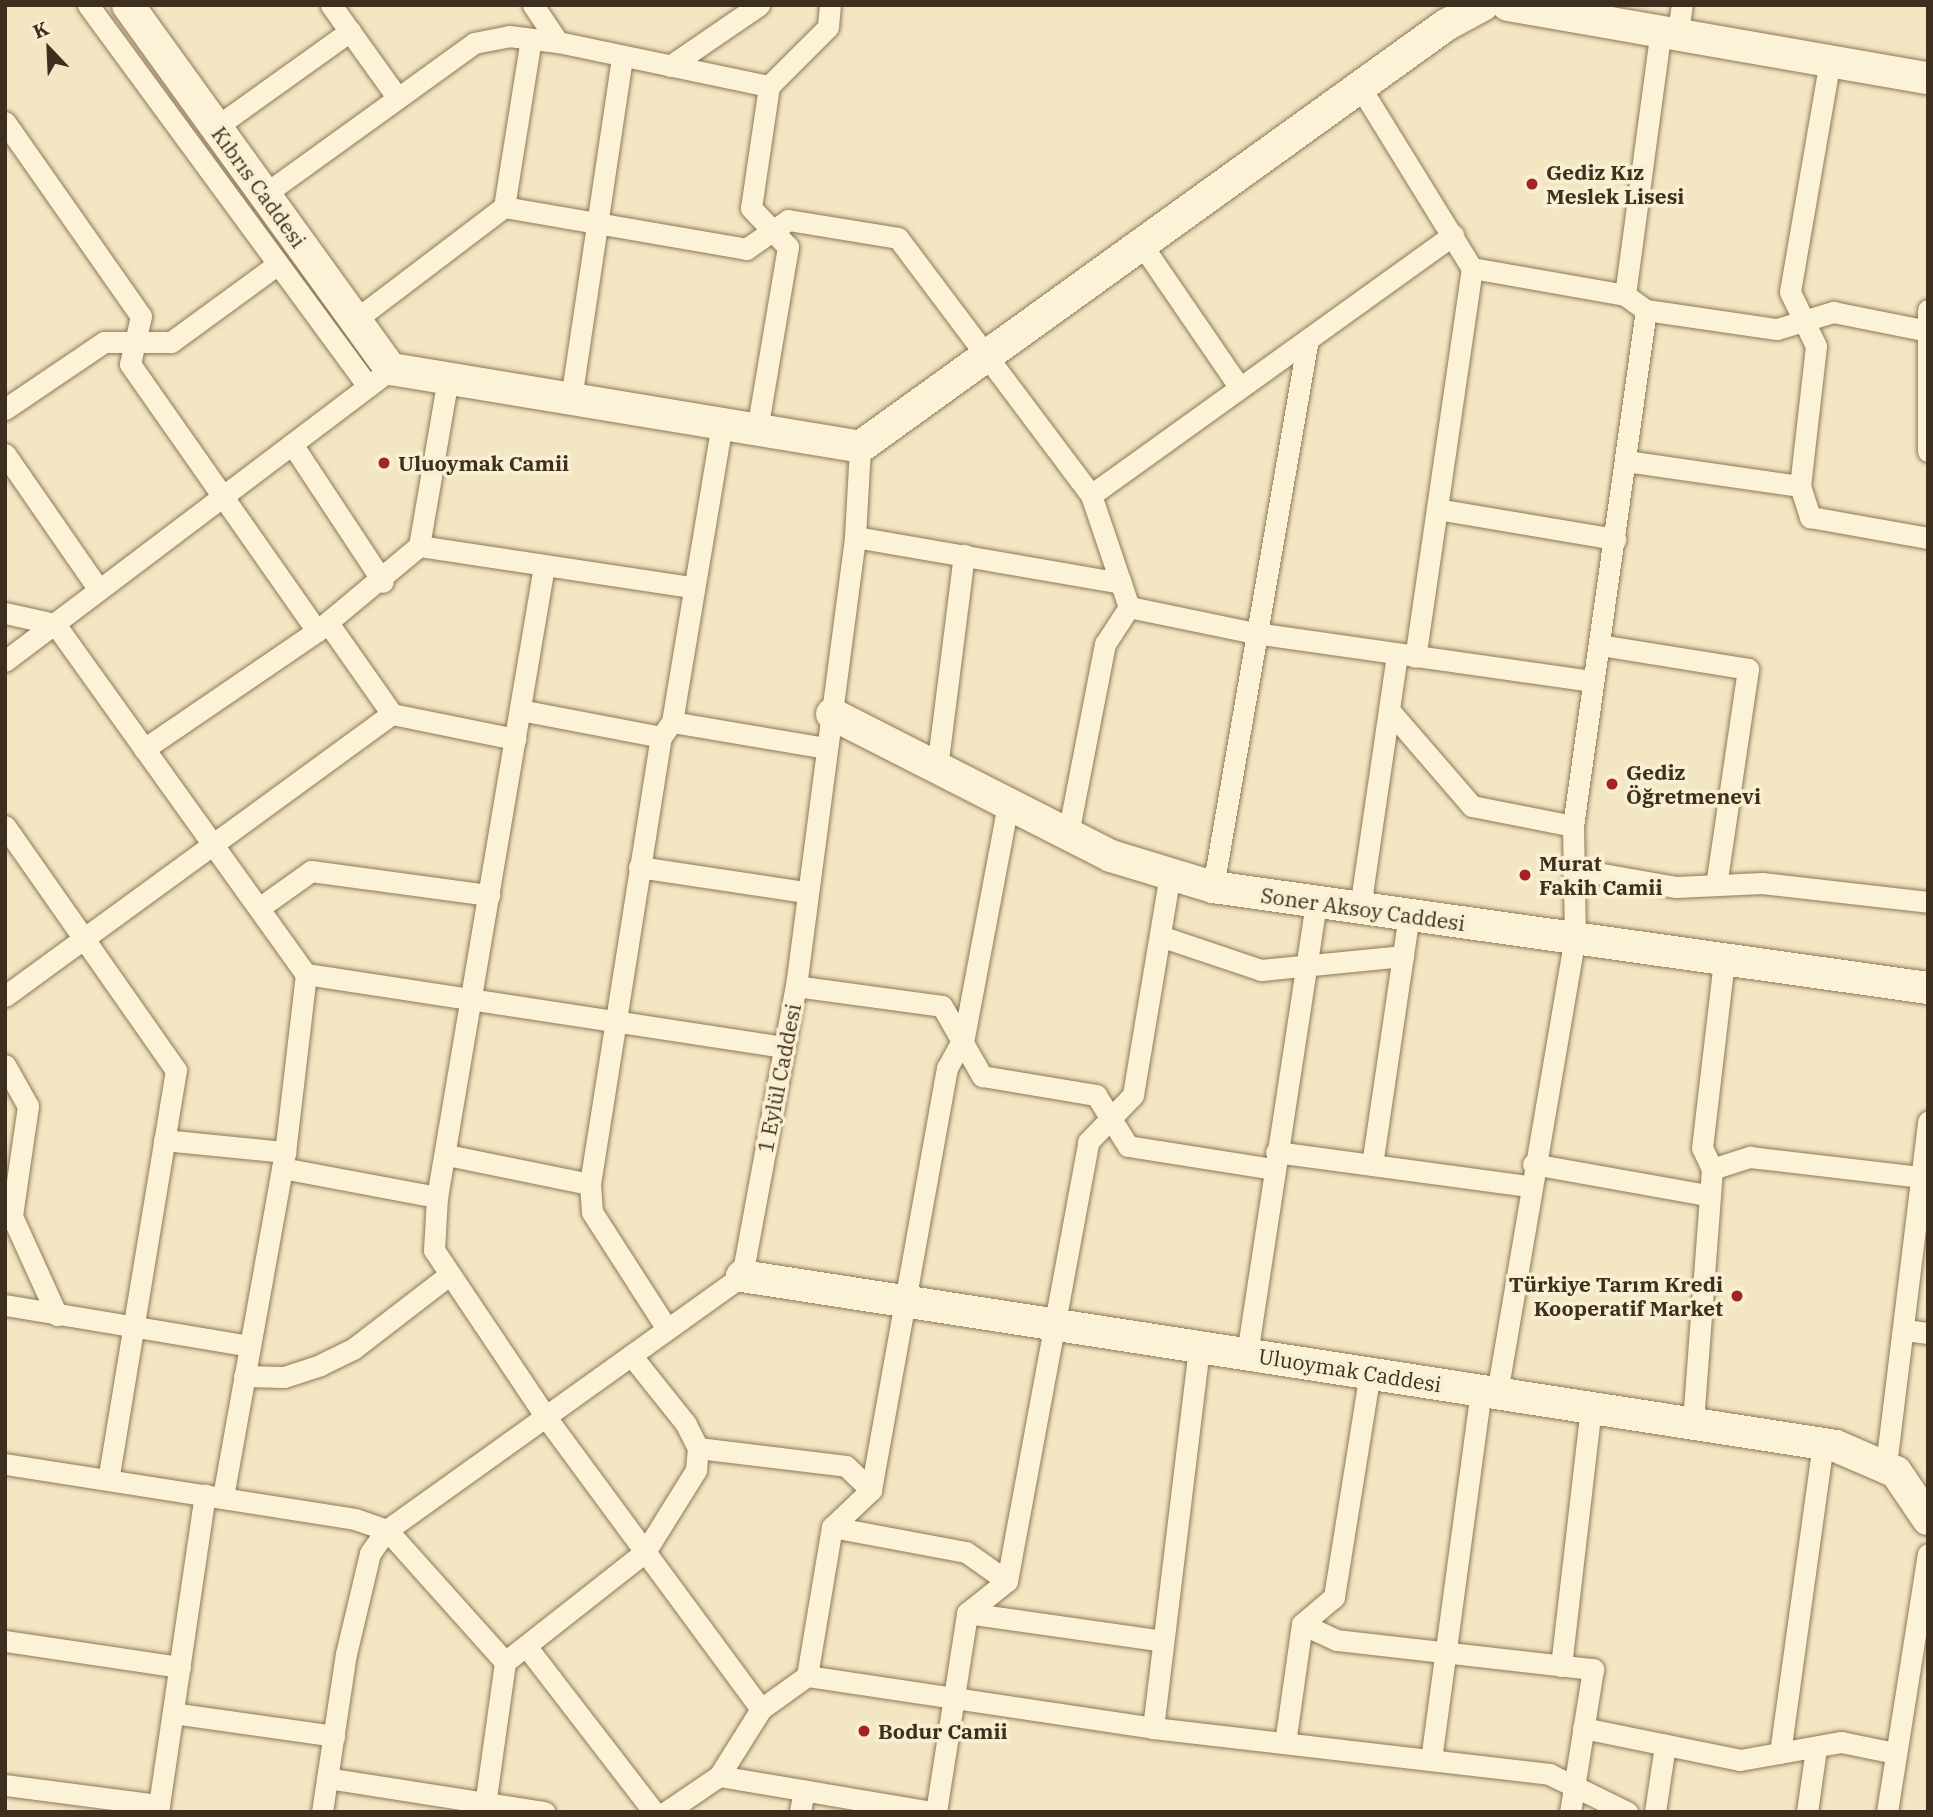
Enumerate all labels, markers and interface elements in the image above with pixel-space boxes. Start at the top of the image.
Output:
north arrow [14,14,84,84]
text: K [29,16,52,44]
street label: Kıbrıs Caddesi [207,122,311,252]
place label: Gediz Kız Meslek Lisesi [1546,159,1684,209]
marker: Gediz Kız Meslek Lisesi [1524,176,1540,192]
place label: Uluoymak Camii [398,450,569,476]
marker: Uluoymak Camii [376,455,392,471]
place label: Gediz Öğretmenevi [1626,759,1761,809]
marker: Gediz Öğretmenevi [1604,776,1620,792]
place label: Murat Fakih Camii [1539,850,1662,900]
marker: Murat Fakih Camii [1517,867,1533,883]
street label: Soner Aksoy Caddesi [1259,882,1467,936]
street label: 1 Eylül Caddesi [752,1001,806,1155]
place label: Türkiye Tarım Kredi Kooperatif Market [1509,1271,1723,1321]
marker: Türkiye Tarım Kredi Kooperatif Market [1729,1288,1745,1304]
street label: Uluoymak Caddesi [1257,1343,1443,1397]
place label: Bodur Camii [878,1718,1008,1744]
marker: Bodur Camii [856,1723,872,1739]

